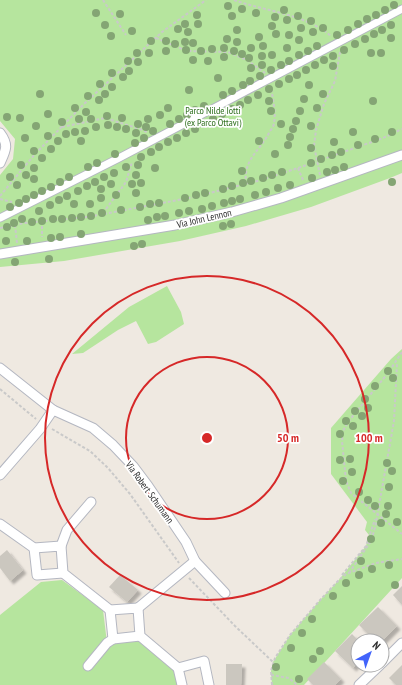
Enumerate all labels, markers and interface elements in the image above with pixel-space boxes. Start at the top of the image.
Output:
park label: Parco Nilde Iotti (ex Parco Ottavi) [185,104,242,129]
street label: Via John Lennon [174,206,233,231]
text: 50 m [277,430,299,445]
text: 100 m [355,430,383,445]
centre of rings [200,431,214,445]
street label: Via Robert Schumann [122,458,177,526]
north arrow [350,633,390,673]
text: N [370,638,383,653]

